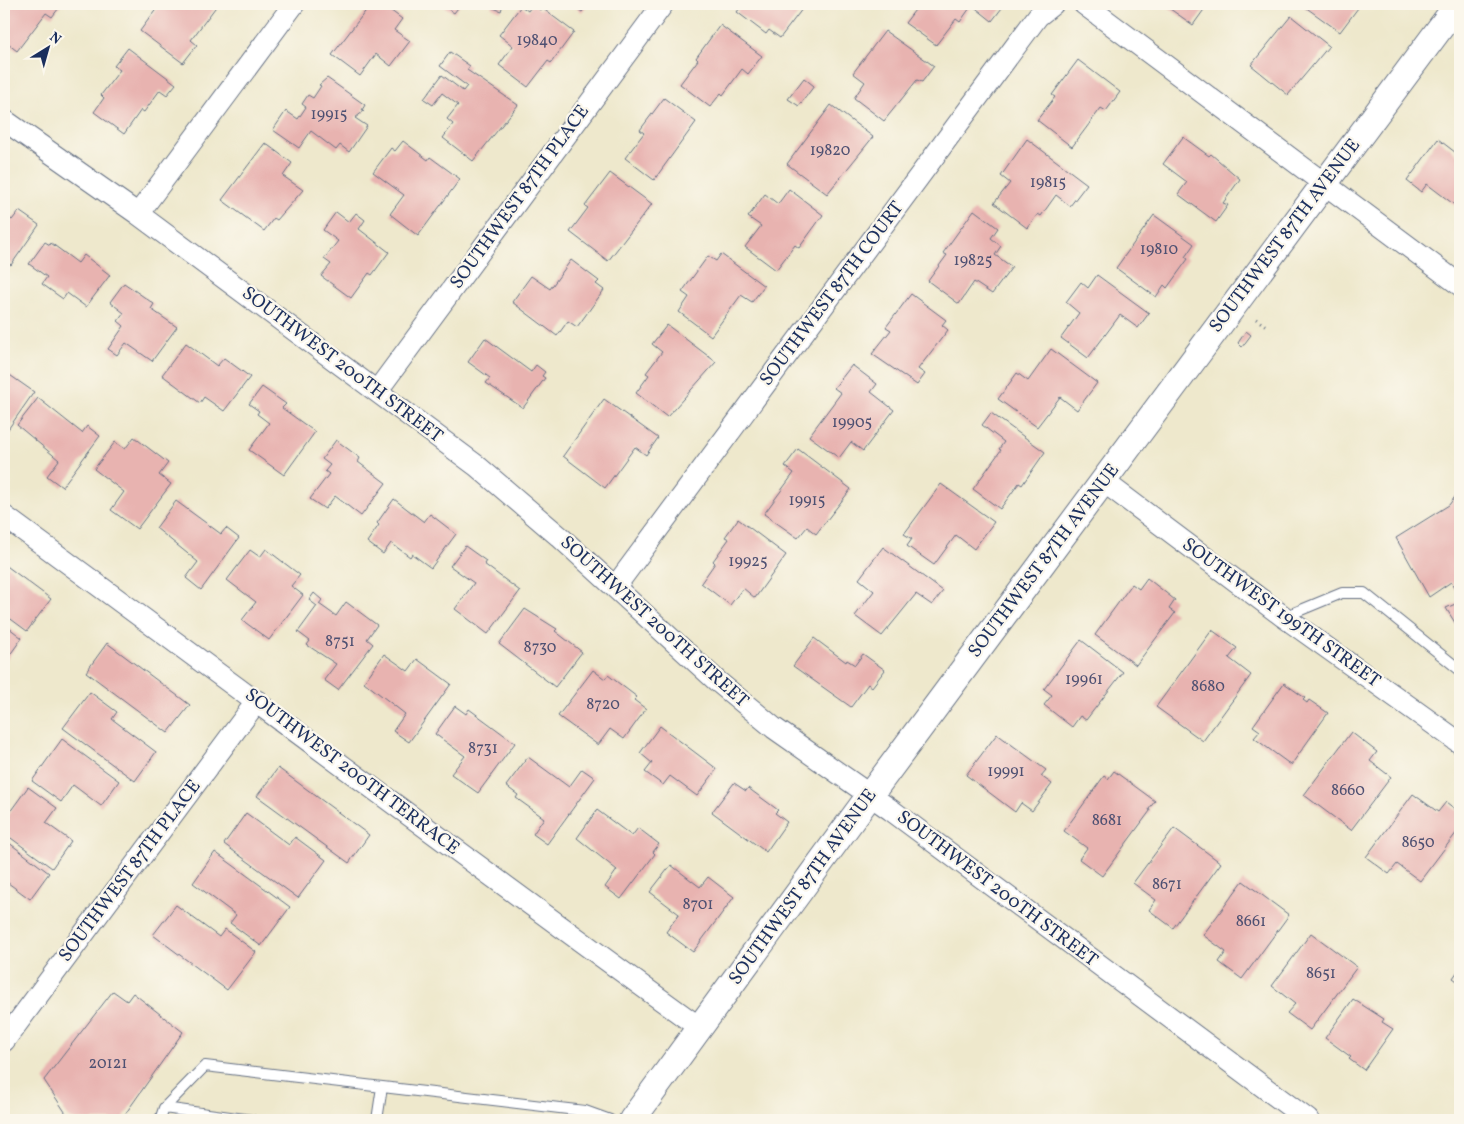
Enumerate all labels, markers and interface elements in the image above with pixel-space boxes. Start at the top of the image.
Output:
north arrow [22,22,72,72]
text: N [45,28,65,49]
house number: 19840 [516,30,558,52]
street label: SOUTHWEST 87TH PLACE [444,100,596,294]
house number: 19915 [311,104,347,126]
street label: SOUTHWEST 87TH AVENUE [1203,134,1367,338]
house number: 19820 [810,140,850,162]
house number: 19815 [1030,172,1066,194]
street label: SOUTHWEST 87TH COURT [754,196,910,392]
house number: 19810 [1140,239,1178,261]
house number: 19825 [954,250,992,272]
street label: SOUTHWEST 200TH STREET [236,281,448,449]
house number: 19905 [832,412,872,434]
street label: SOUTHWEST 87TH AVENUE [962,459,1126,663]
house number: 19915 [789,490,825,512]
street label: SOUTHWEST 200TH STREET [554,530,754,714]
street label: SOUTHWEST 199TH STREET [1176,532,1386,694]
house number: 19925 [728,551,768,573]
house number: 8751 [325,631,355,653]
house number: 8730 [524,637,556,659]
house number: 19961 [1065,669,1103,691]
house number: 8680 [1191,676,1225,698]
street label: SOUTHWEST 200TH TERRACE [239,682,465,862]
house number: 8720 [586,694,620,716]
house number: 8731 [468,738,498,760]
house number: 19991 [987,761,1025,783]
street label: SOUTHWEST 87TH PLACE [53,775,207,967]
house number: 8660 [1331,780,1365,802]
street label: SOUTHWEST 87TH AVENUE [723,784,883,990]
street label: SOUTHWEST 200TH STREET [891,805,1103,973]
house number: 8681 [1092,810,1122,832]
house number: 8650 [1401,832,1435,854]
house number: 8671 [1152,874,1182,896]
house number: 8701 [682,894,714,916]
house number: 8661 [1236,911,1266,933]
house number: 8651 [1306,963,1336,985]
house number: 20121 [88,1053,128,1075]

